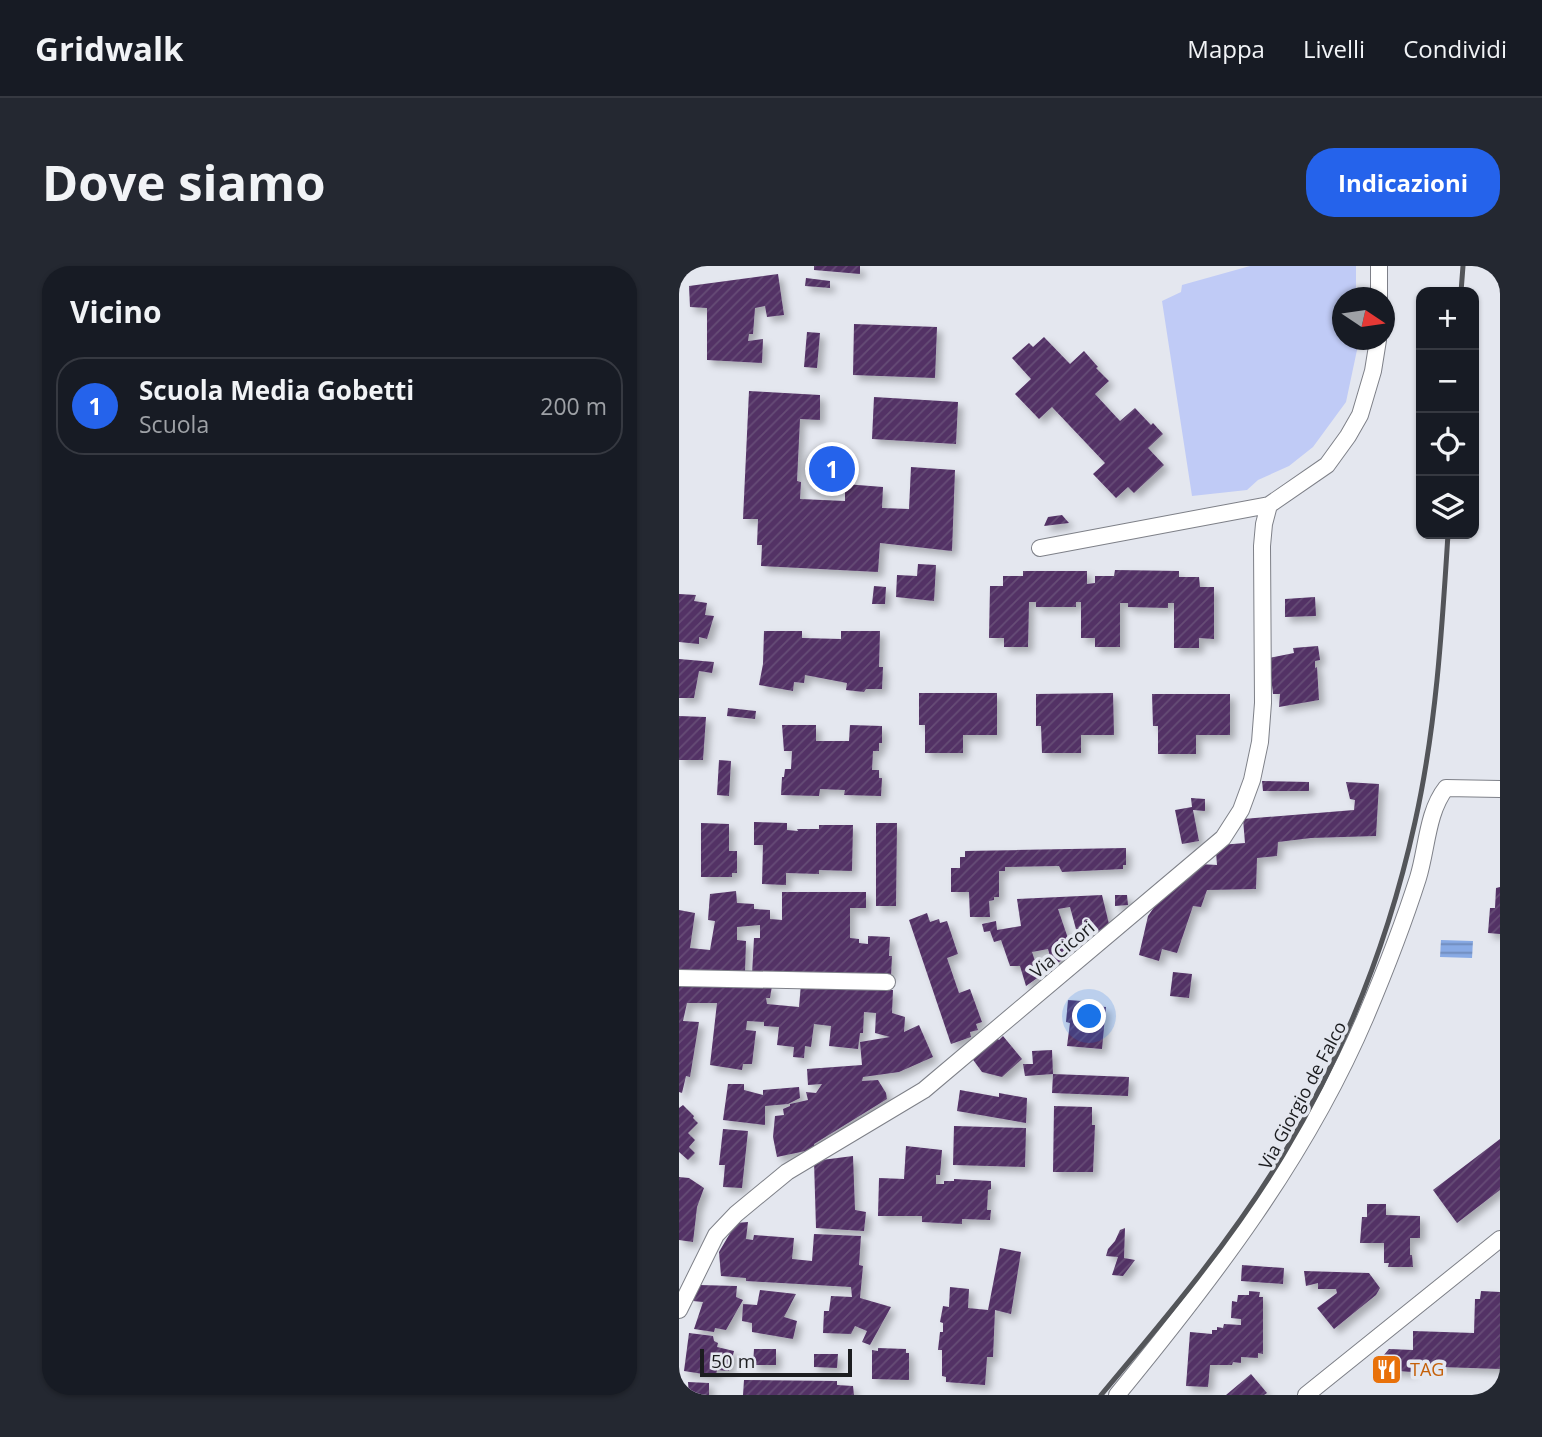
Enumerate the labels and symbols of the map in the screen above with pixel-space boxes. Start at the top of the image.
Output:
north arrow [1332,287,1395,350]
pin: 1 [809,443,855,495]
street label: Via Cicori [1025,915,1099,983]
your location [1072,999,1106,1033]
street label: Via Giorgio de Falco [1253,1017,1351,1173]
scale bar [700,1346,852,1378]
restaurant icon: TAG [1370,1352,1404,1386]
place label: TAG [1410,1357,1444,1381]

